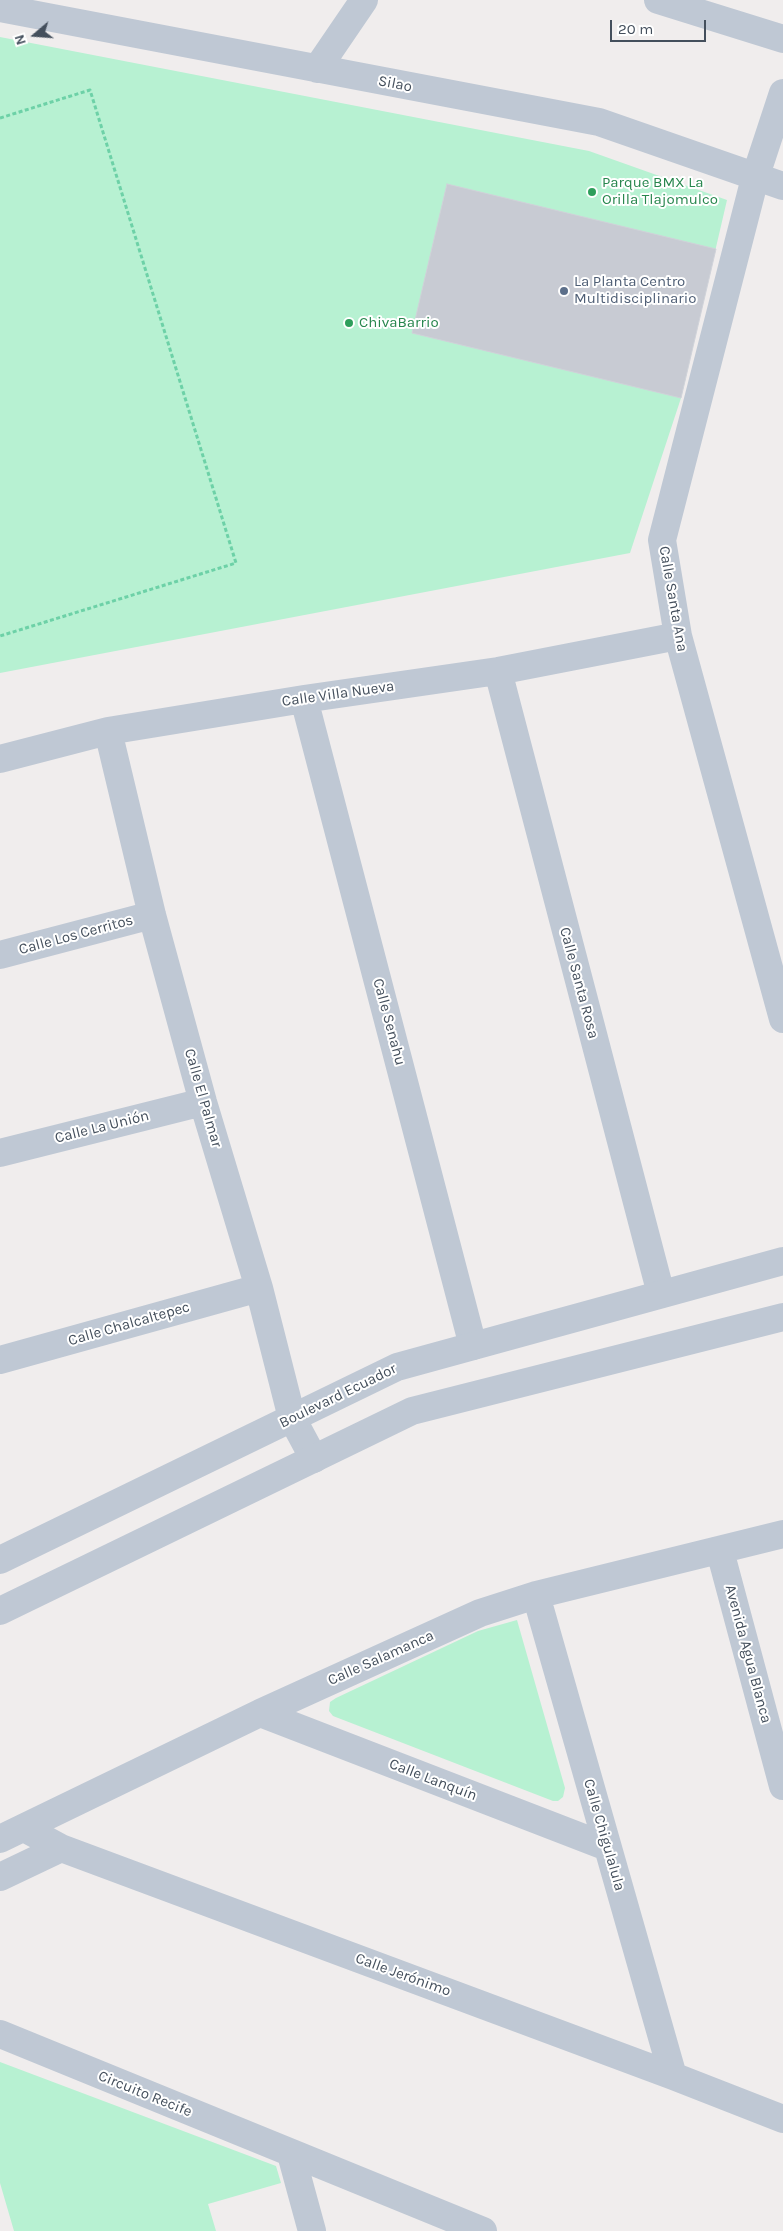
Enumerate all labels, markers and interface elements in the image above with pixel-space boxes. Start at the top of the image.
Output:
north arrow [10,10,60,60]
scale bar [613,10,709,42]
text: 20 m [618,20,653,38]
text: N [11,32,30,47]
street label: Silao [377,72,413,96]
place label: Parque BMX La Orilla Tlajomulco [602,174,718,209]
marker: Parque BMX La Orilla Tlajomulco [586,186,598,198]
place label: La Planta Centro Multidisciplinario [574,273,696,308]
marker: La Planta Centro Multidisciplinario [558,285,570,297]
place label: ChivaBarrio [359,314,439,332]
marker: ChivaBarrio [343,317,355,329]
street label: Calle Santa Ana [655,545,691,653]
street label: Calle Villa Nueva [281,677,395,711]
street label: Calle Los Cerritos [17,911,135,959]
street label: Calle Santa Rosa [555,925,603,1041]
street label: Calle Senahu [369,977,409,1067]
street label: Calle El Palmar [180,1047,226,1149]
street label: Calle La Unión [53,1107,151,1147]
street label: Calle Chalcaltepec [66,1298,192,1350]
street label: Boulevard Ecuador [276,1360,400,1432]
street label: Avenida Agua Blanca [721,1583,775,1725]
street label: Calle Salamanca [325,1627,437,1689]
street label: Calle Lanquín [386,1755,480,1805]
street label: Calle Chigulalula [579,1777,629,1893]
street label: Calle Jerónimo [353,1949,453,2001]
street label: Circuito Recife [95,2067,195,2121]

